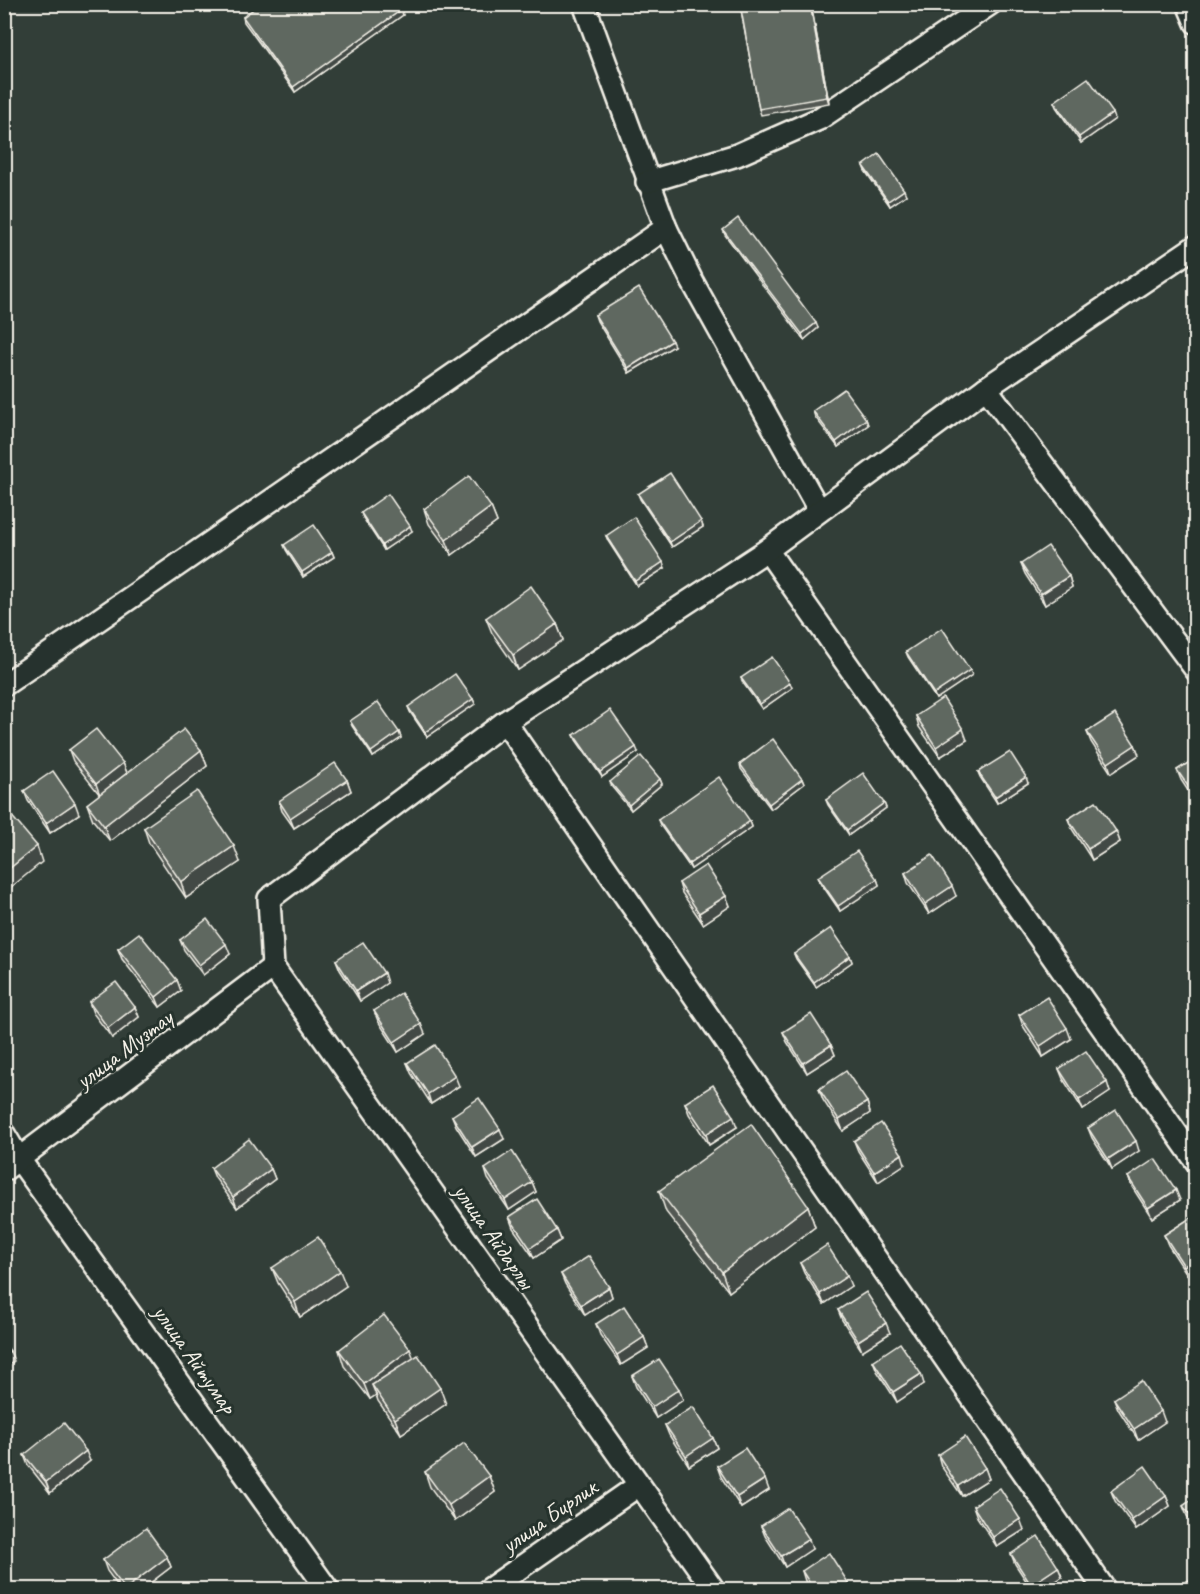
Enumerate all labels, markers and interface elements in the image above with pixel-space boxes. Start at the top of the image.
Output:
street label: улица Музтау [68,1002,180,1096]
street label: улица Айдарлы [446,1176,543,1296]
street label: улица Айтумар [145,1297,245,1421]
street label: улица Бирлик [494,1471,604,1561]

